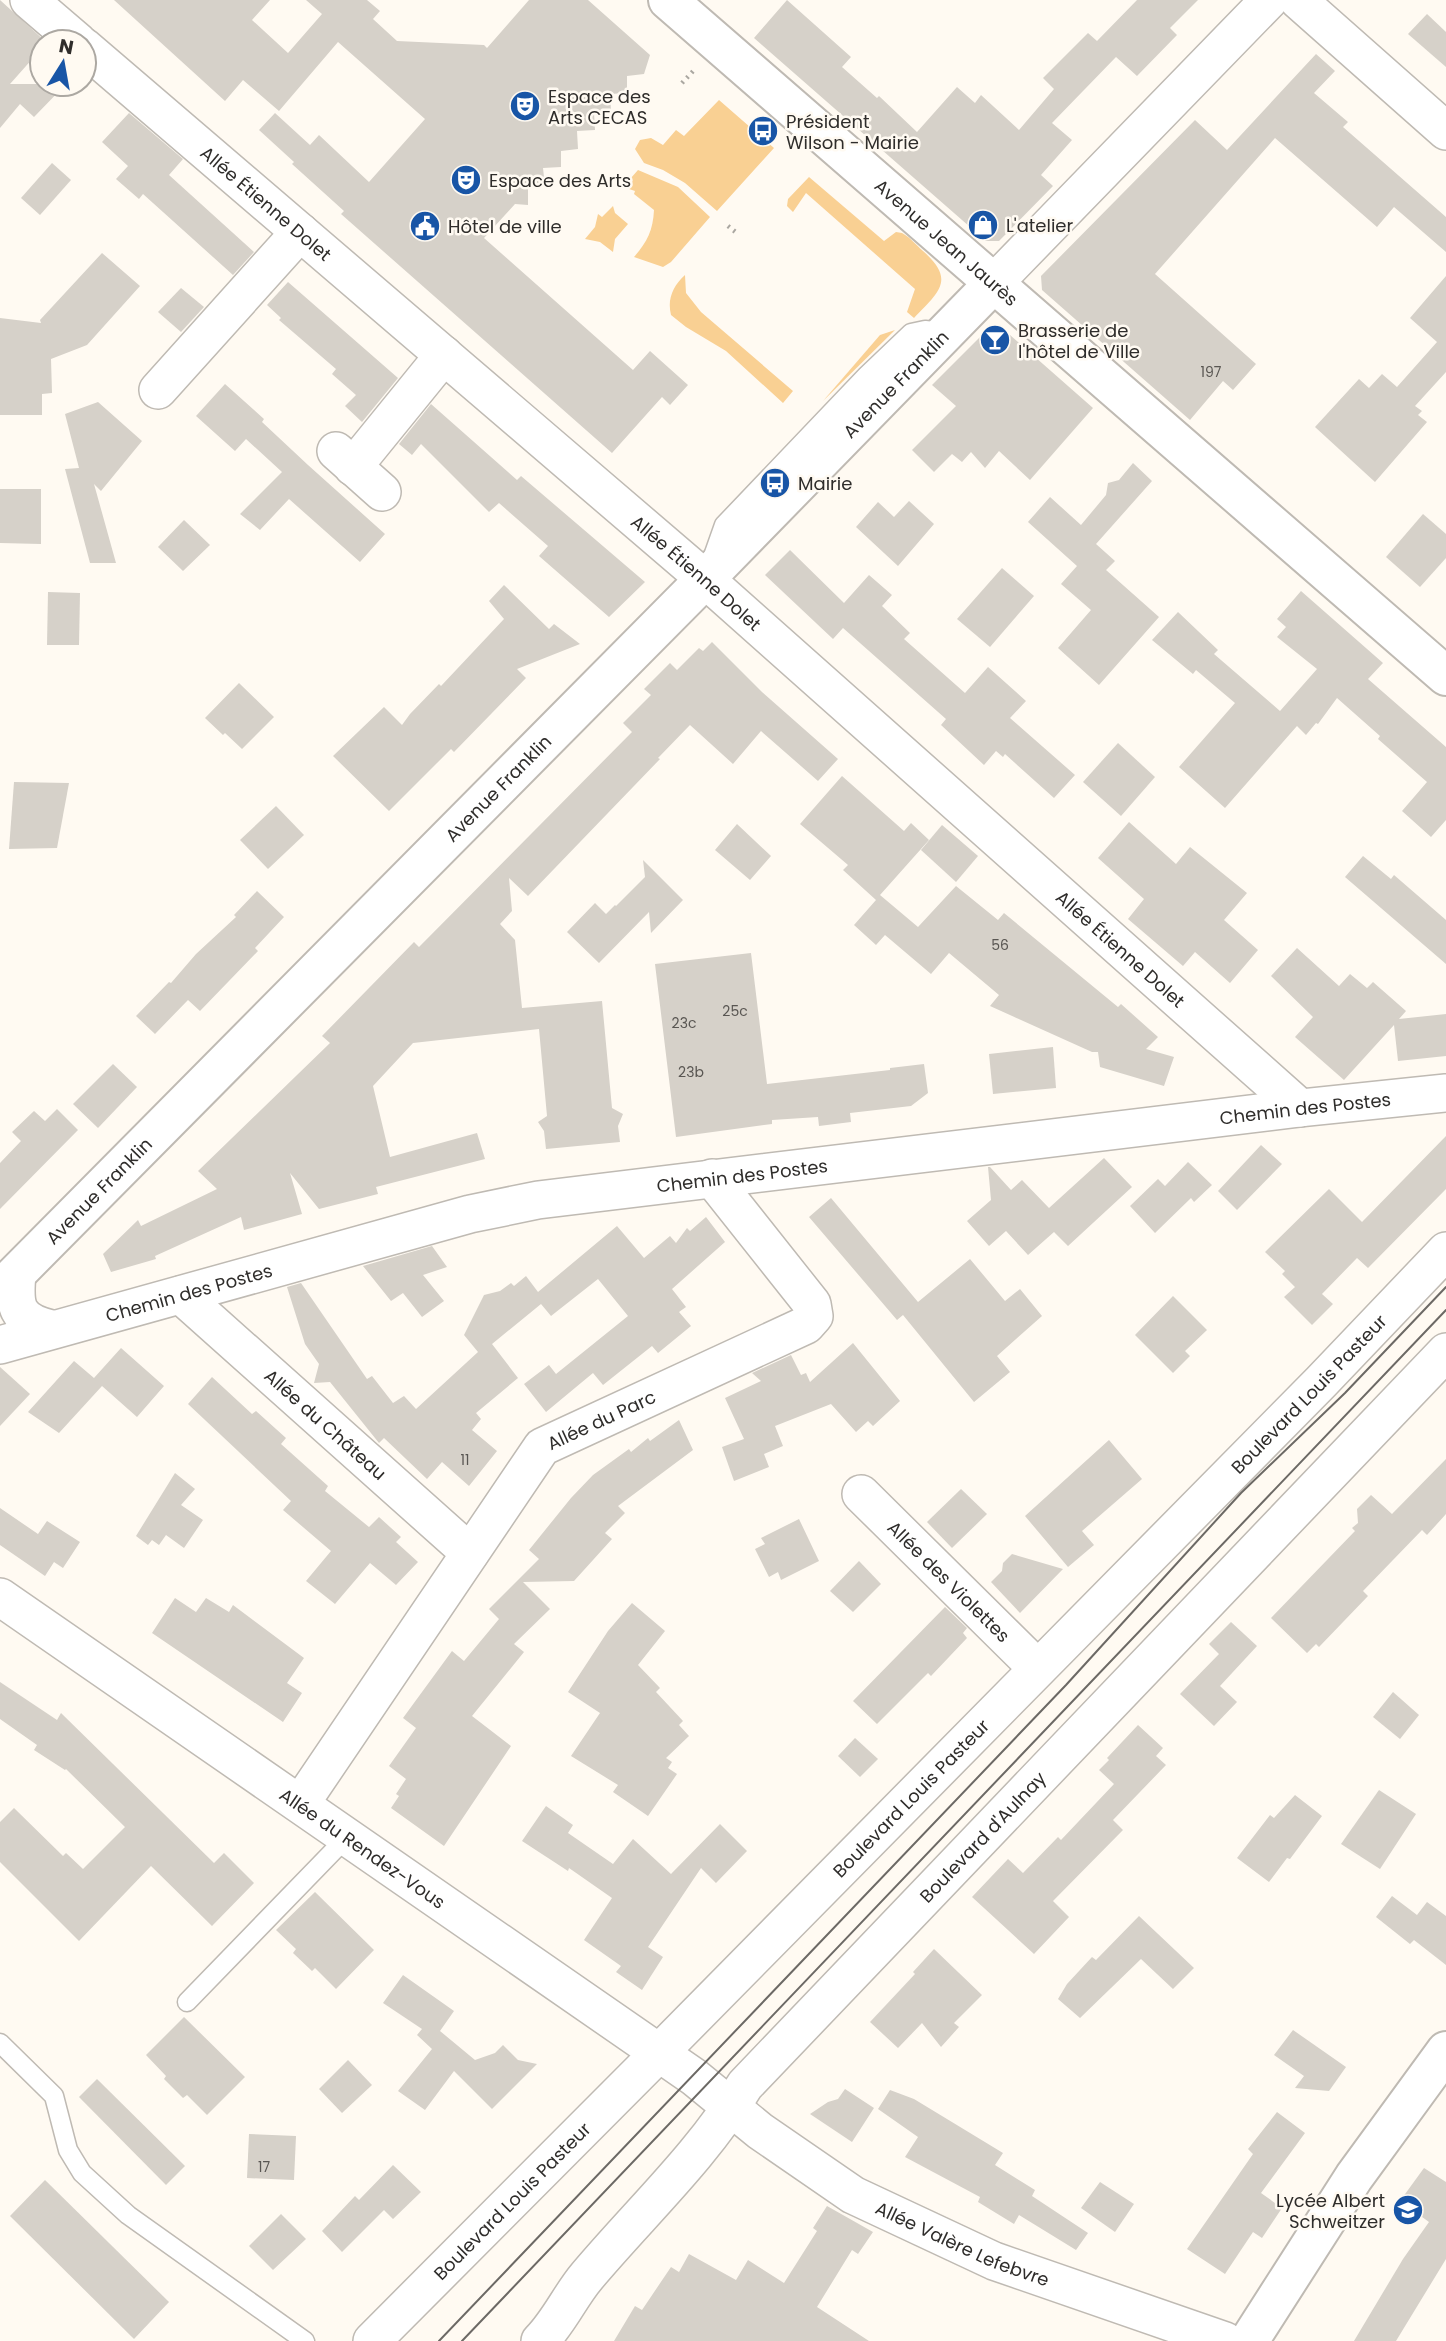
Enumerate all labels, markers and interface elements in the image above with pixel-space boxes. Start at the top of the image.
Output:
north arrow [28,28,98,98]
text: N [57,32,76,61]
place label: Espace des Arts CECAS [548,84,651,130]
theatre icon: Espace des Arts CECAS [508,89,542,123]
place label: Président Wilson - Mairie [786,109,919,155]
bus stop icon: Président Wilson - Mairie [746,114,780,148]
street label: Allée Étienne Dolet [195,140,337,266]
theatre icon: Espace des Arts [449,163,483,197]
place label: Espace des Arts [489,168,631,193]
street label: Avenue Jean Jaurès [870,173,1024,311]
shop icon: L'atelier [966,208,1000,242]
public building icon: Hôtel de ville [408,209,442,243]
place label: L'atelier [1006,213,1074,238]
place label: Hôtel de ville [448,214,562,239]
place label: Brasserie de l'hôtel de Ville [1018,318,1140,364]
bar icon: Brasserie de l'hôtel de Ville [978,323,1012,357]
street label: Avenue Franklin [837,324,954,443]
house number: 197 [1201,362,1222,382]
bus stop icon: Mairie [758,466,792,500]
place label: Mairie [798,471,852,496]
street label: Allée Étienne Dolet [626,509,767,636]
street label: Avenue Franklin [439,729,557,847]
street label: Allée Étienne Dolet [1051,884,1191,1013]
house number: 56 [991,935,1009,955]
house number: 25c [722,1001,748,1021]
house number: 23c [672,1013,696,1033]
house number: 23b [678,1062,704,1082]
street label: Chemin des Postes [1218,1086,1392,1130]
street label: Avenue Franklin [40,1131,157,1250]
street label: Chemin des Postes [655,1153,829,1198]
street label: Chemin des Postes [103,1257,275,1328]
street label: Boulevard Louis Pasteur [1225,1308,1392,1479]
street label: Allée du Château [259,1363,392,1485]
street label: Allée du Parc [543,1384,659,1456]
house number: 11 [461,1450,469,1470]
street label: Allée des Violettes [882,1515,1016,1647]
street label: Boulevard Louis Pasteur [827,1713,995,1883]
street label: Boulevard d'Aulnay [914,1766,1051,1908]
street label: Allée du Rendez-Vous [275,1782,451,1914]
street label: Boulevard Louis Pasteur [428,2116,596,2285]
house number: 17 [258,2157,270,2177]
place label: Lycée Albert Schweitzer [1276,2188,1385,2234]
school or university icon: Lycée Albert Schweitzer [1391,2193,1425,2227]
street label: Allée Valère Lefebvre [872,2195,1053,2292]

